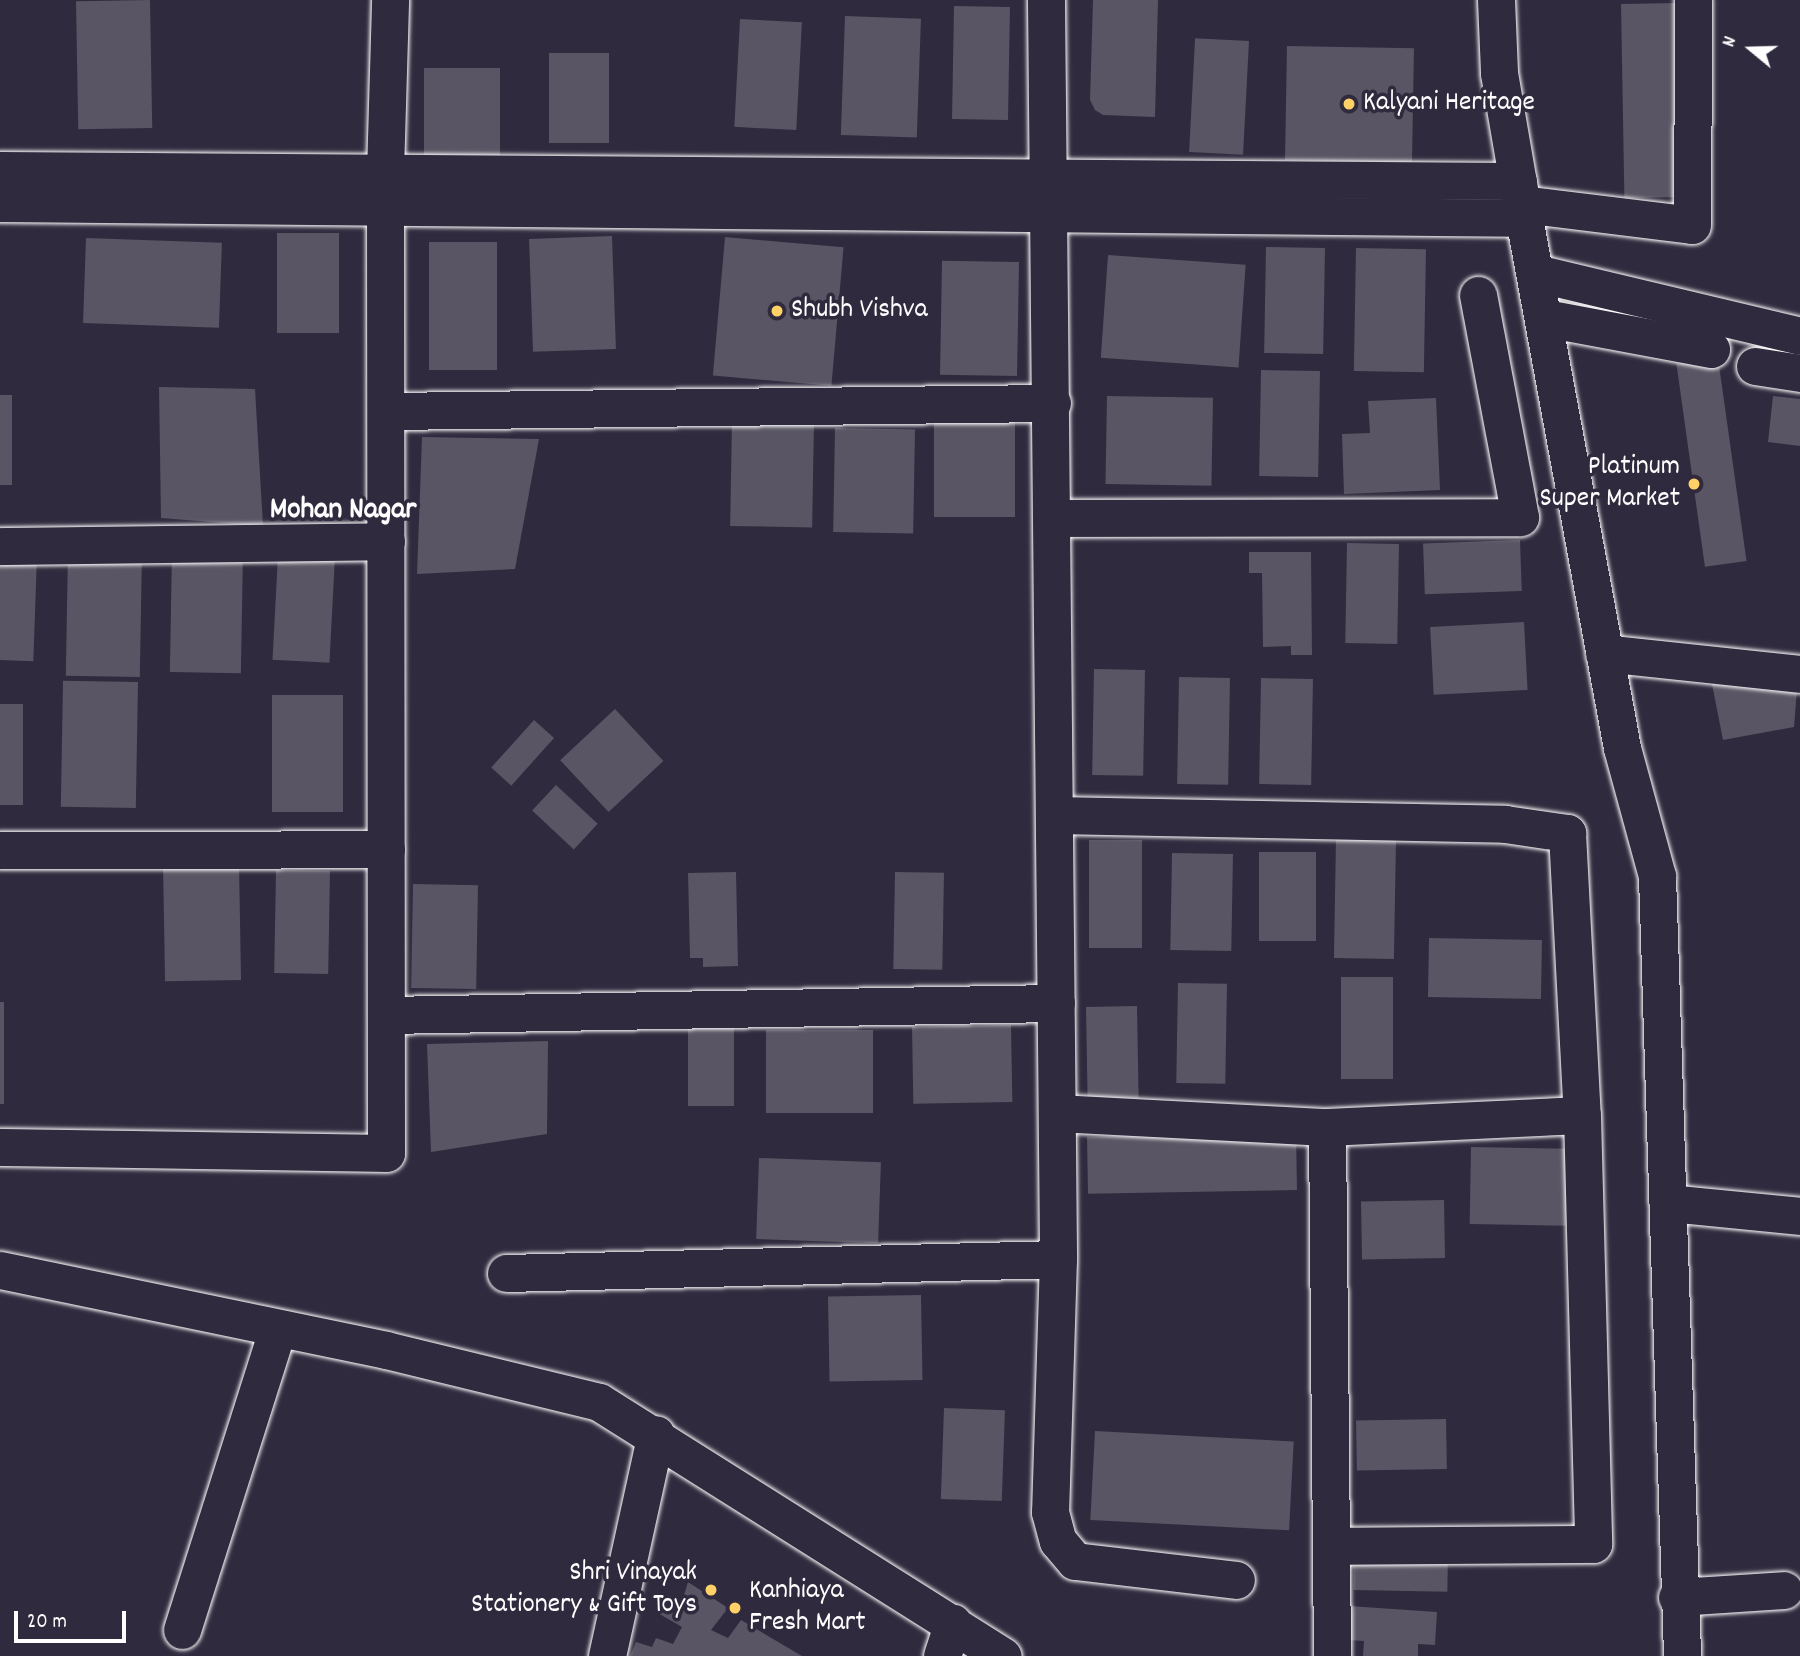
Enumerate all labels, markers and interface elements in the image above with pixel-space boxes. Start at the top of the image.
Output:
north arrow [1716,14,1786,84]
text: N [1716,33,1745,51]
place label: Kalyani Heritage [1363,87,1535,121]
marker: Kalyani Heritage [1341,96,1357,112]
place label: Shubh Vishva [791,294,928,328]
marker: Shubh Vishva [769,303,785,319]
place label: Platinum Super Market [1539,451,1680,517]
marker: Platinum Super Market [1686,476,1702,492]
district label: Mohan Nagar [270,494,416,530]
place label: Shri Vinayak Stationery & Gift Toys [471,1557,697,1623]
place label: Kanhiaya Fresh Mart [749,1575,865,1641]
marker: Shri Vinayak Stationery & Gift Toys [703,1582,719,1598]
scale bar [18,1596,130,1640]
marker: Kanhiaya Fresh Mart [727,1600,743,1616]
text: 20 m [27,1608,67,1638]

